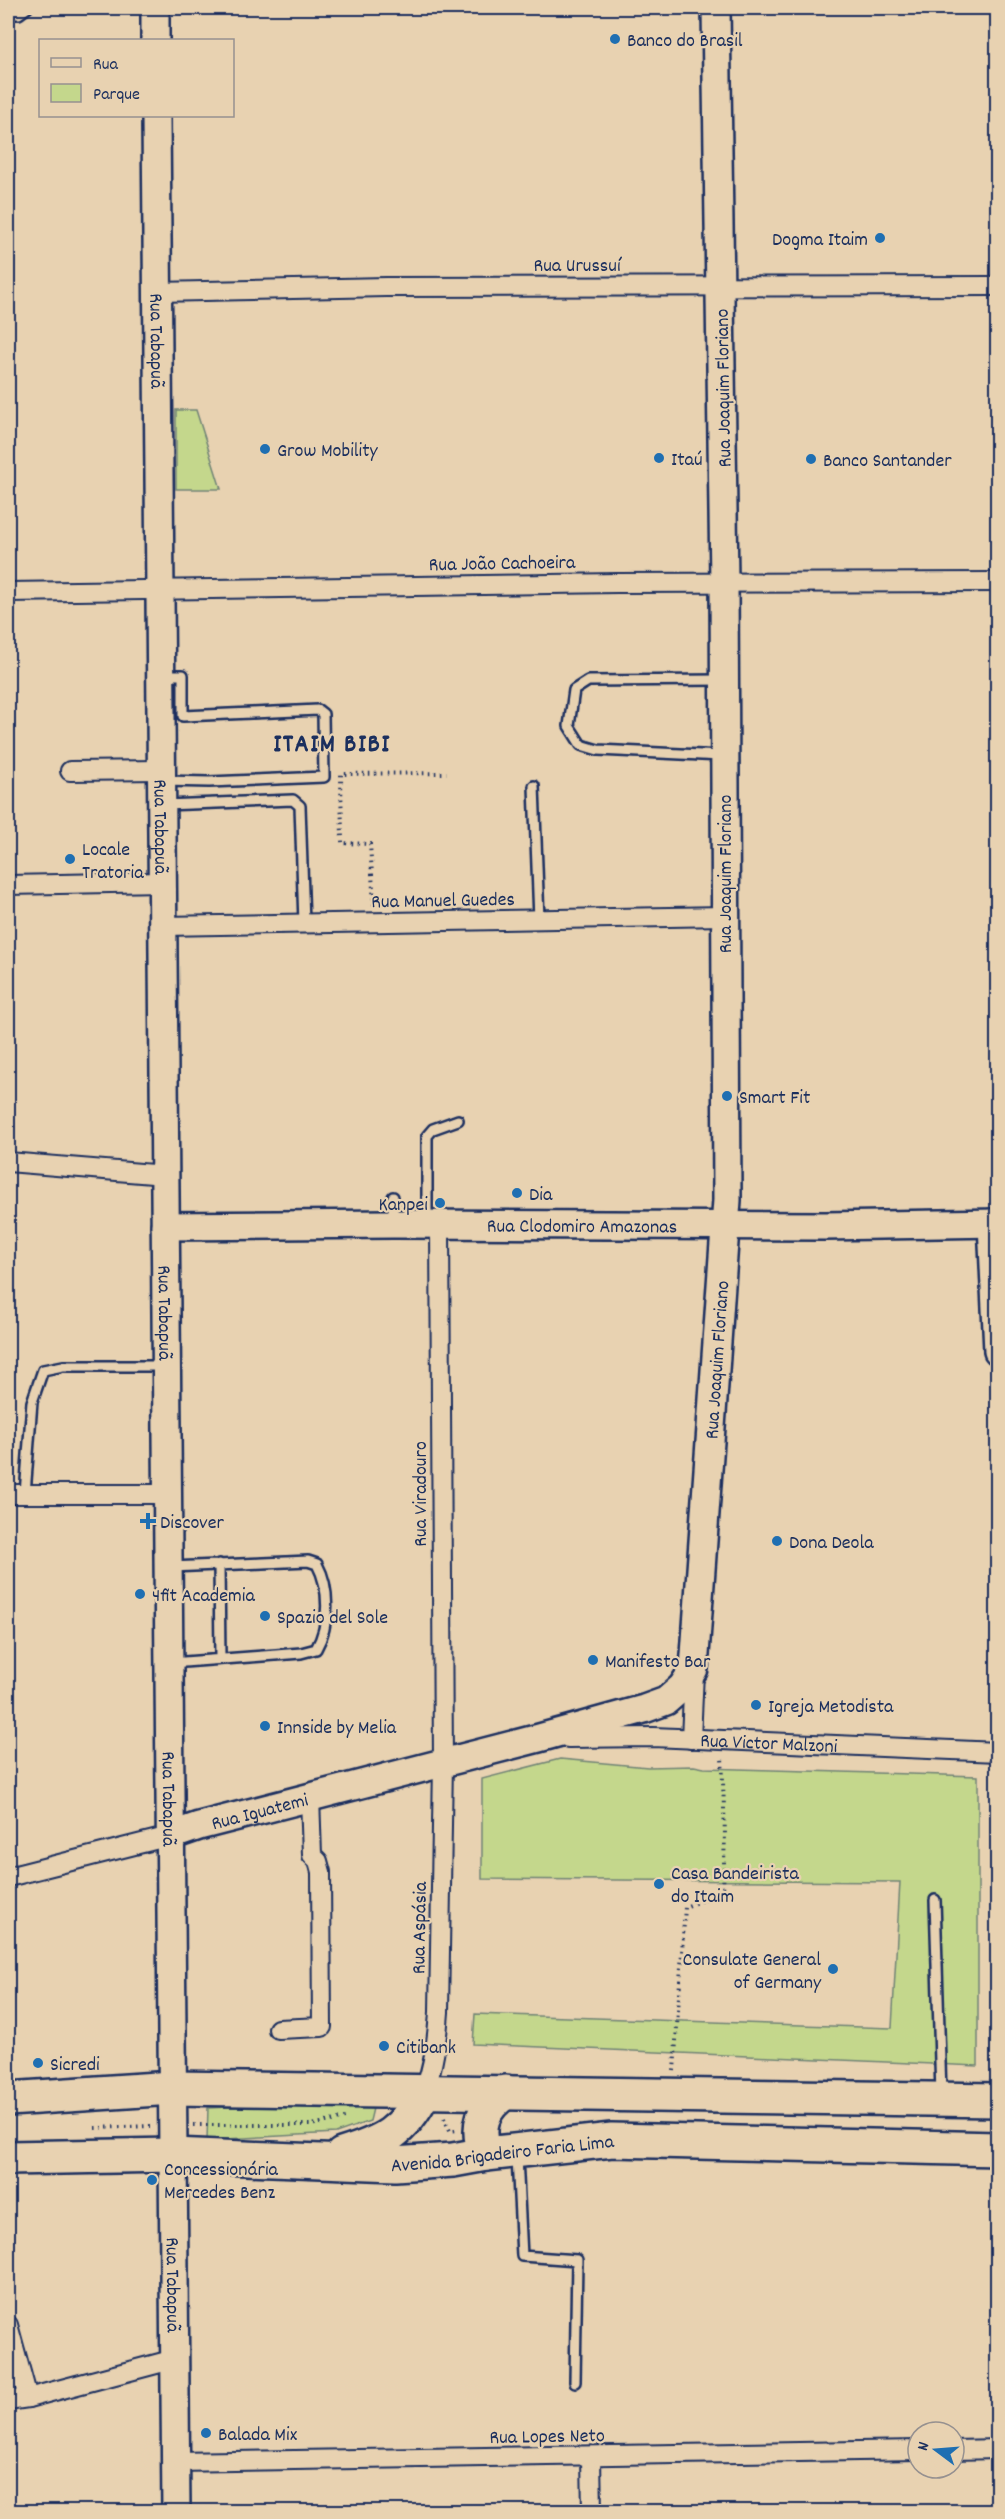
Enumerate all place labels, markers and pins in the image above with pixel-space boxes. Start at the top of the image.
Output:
place label: Banco do Brasil [627,28,743,56]
marker: Banco do Brasil [608,32,622,46]
place label: Dogma Itaim [772,227,868,255]
marker: Dogma Itaim [873,231,887,245]
place label: Grow Mobility [277,438,379,466]
marker: Grow Mobility [258,442,272,456]
place label: Itaú [671,447,703,475]
place label: Banco Santander [823,448,952,476]
marker: Itaú [652,451,666,465]
marker: Banco Santander [804,452,818,466]
place label: Locale Tratoria [82,837,144,888]
marker: Locale Tratoria [63,852,77,866]
place label: Smart Fit [739,1085,810,1113]
marker: Smart Fit [720,1089,734,1103]
place label: Dia [529,1182,553,1210]
marker: Dia [510,1186,524,1200]
place label: Kanpei [378,1192,428,1220]
marker: Kanpei [433,1196,447,1210]
place label: Discover [160,1510,224,1538]
marker: Discover [141,1514,155,1528]
place label: Dona Deola [789,1530,874,1558]
marker: Dona Deola [770,1534,784,1548]
place label: 4fit Academia [152,1583,255,1611]
marker: 4fit Academia [133,1587,147,1601]
place label: Spazio del Sole [277,1605,388,1633]
marker: Spazio del Sole [258,1609,272,1623]
place label: Manifesto Bar [605,1649,711,1677]
marker: Manifesto Bar [586,1653,600,1667]
place label: Igreja Metodista [768,1694,894,1722]
marker: Igreja Metodista [749,1698,763,1712]
place label: Innside by Melia [277,1715,397,1743]
marker: Innside by Melia [258,1719,272,1733]
place label: Casa Bandeirista do Itaim [671,1861,799,1912]
marker: Casa Bandeirista do Itaim [652,1877,666,1891]
place label: Consulate General of Germany [683,1947,822,1998]
marker: Consulate General of Germany [826,1962,840,1976]
place label: Citibank [396,2035,456,2063]
marker: Citibank [377,2039,391,2053]
place label: Sicredi [50,2052,100,2080]
marker: Sicredi [31,2056,45,2070]
place label: Concessionária Mercedes Benz [164,2157,279,2208]
marker: Concessionária Mercedes Benz [145,2173,159,2187]
place label: Balada Mix [218,2422,298,2450]
marker: Balada Mix [199,2426,213,2440]

